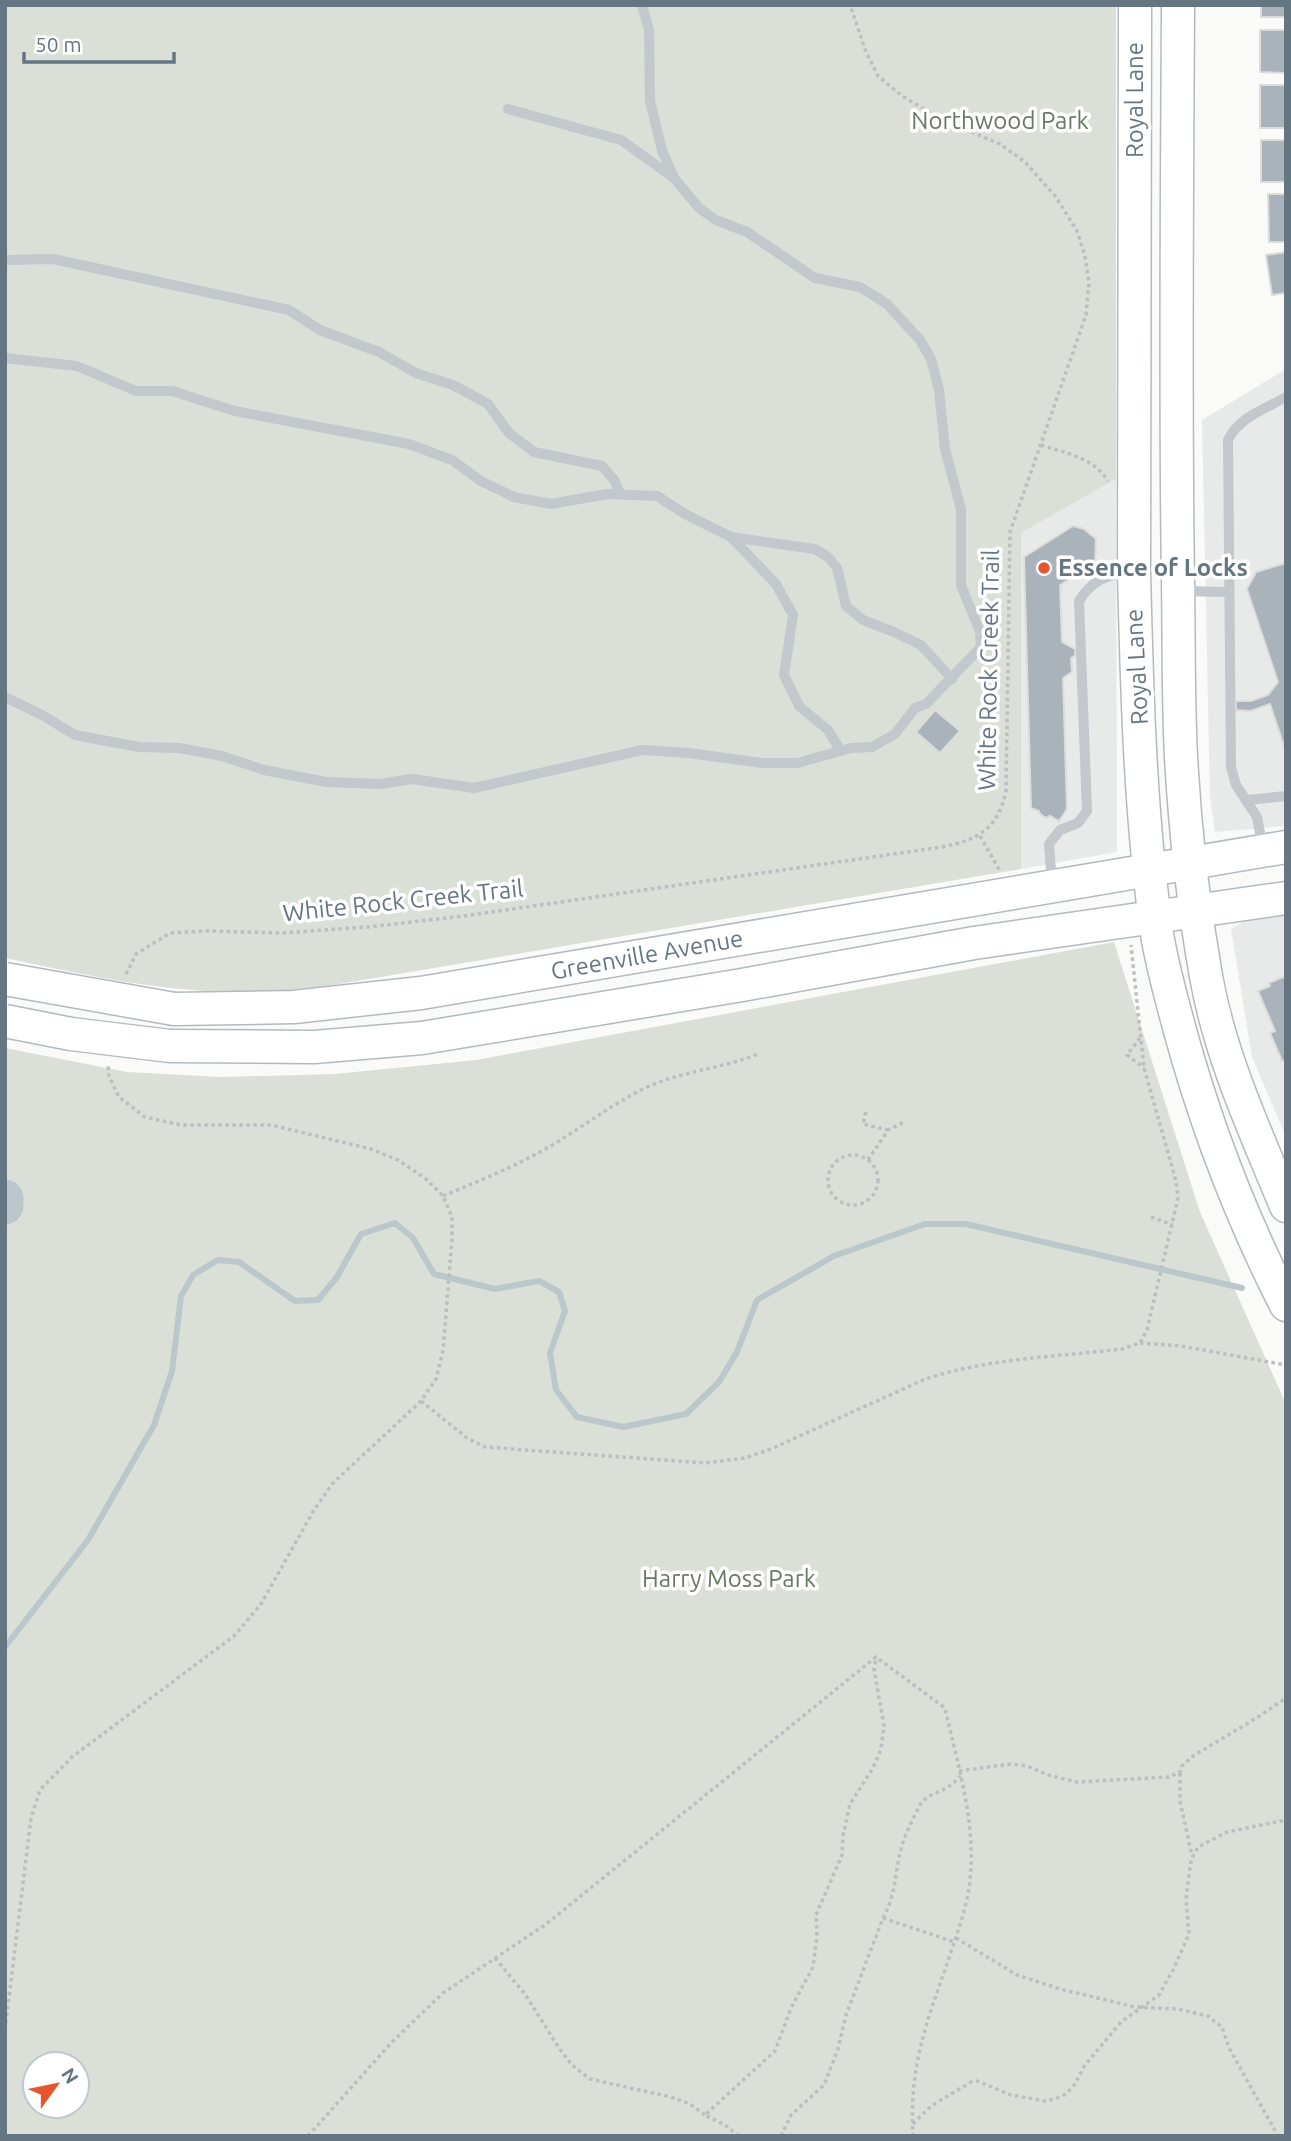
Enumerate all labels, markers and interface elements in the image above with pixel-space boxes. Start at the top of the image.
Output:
scale bar [24,21,175,65]
text: 50 m [35,32,82,56]
street label: Royal Lane [1121,42,1148,158]
park label: Northwood Park [911,107,1089,134]
street label: White Rock Creek Trail [973,549,1004,791]
place label: Essence of Locks [1058,554,1248,581]
marker: Essence of Locks [1036,560,1052,576]
street label: Royal Lane [1120,608,1153,726]
street label: White Rock Creek Trail [281,874,524,927]
street label: Greenville Avenue [549,924,745,985]
park label: Harry Moss Park [642,1565,816,1592]
north arrow [21,2050,91,2120]
text: N [57,2064,83,2088]

